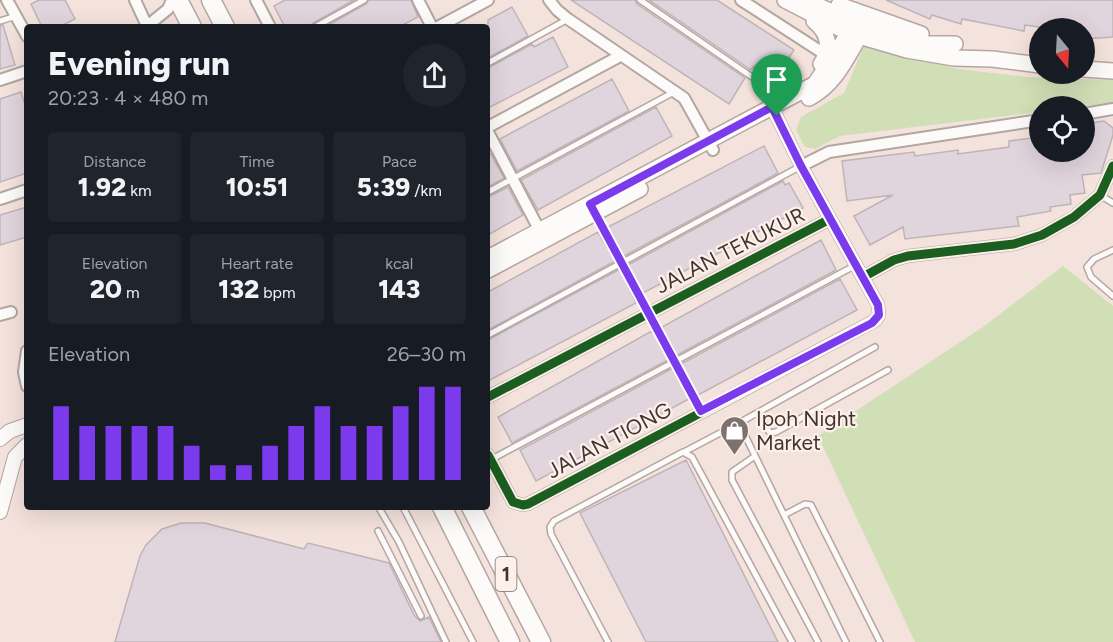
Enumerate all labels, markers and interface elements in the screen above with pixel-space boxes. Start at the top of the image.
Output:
north arrow [1029,18,1095,84]
map controls [1029,18,1095,162]
text: Evening run [48,44,230,83]
button: share [403,44,466,107]
pin [751,54,802,116]
icon: arrive [760,63,793,96]
text: 20:23 · 4 × 480 m [48,86,208,110]
button: locate [1029,96,1095,162]
text: Distance [83,152,146,171]
text: Time [240,152,274,171]
text: Pace [382,152,417,171]
text: 1.92 [78,171,126,203]
text: 10:51 [226,171,288,203]
text: 5:39 [357,171,410,203]
text: km [126,181,152,200]
text: /km [410,181,442,200]
street label: JALAN TEKUKUR [651,202,809,298]
text: Elevation [82,254,148,273]
text: Heart rate [221,254,293,273]
text: kcal [385,254,413,273]
text: 20 [90,273,122,305]
text: 132 [218,273,259,305]
text: 143 [378,273,420,305]
text: m [122,283,140,302]
text: bpm [259,283,296,302]
text: Elevation [48,342,130,366]
text: 26–30 m [387,342,466,366]
street label: JALAN TIONG [542,397,676,483]
place label: Ipoh Night Market [756,406,856,455]
shop icon: Ipoh Night Market [719,414,751,456]
road number: 1 [496,557,516,591]

